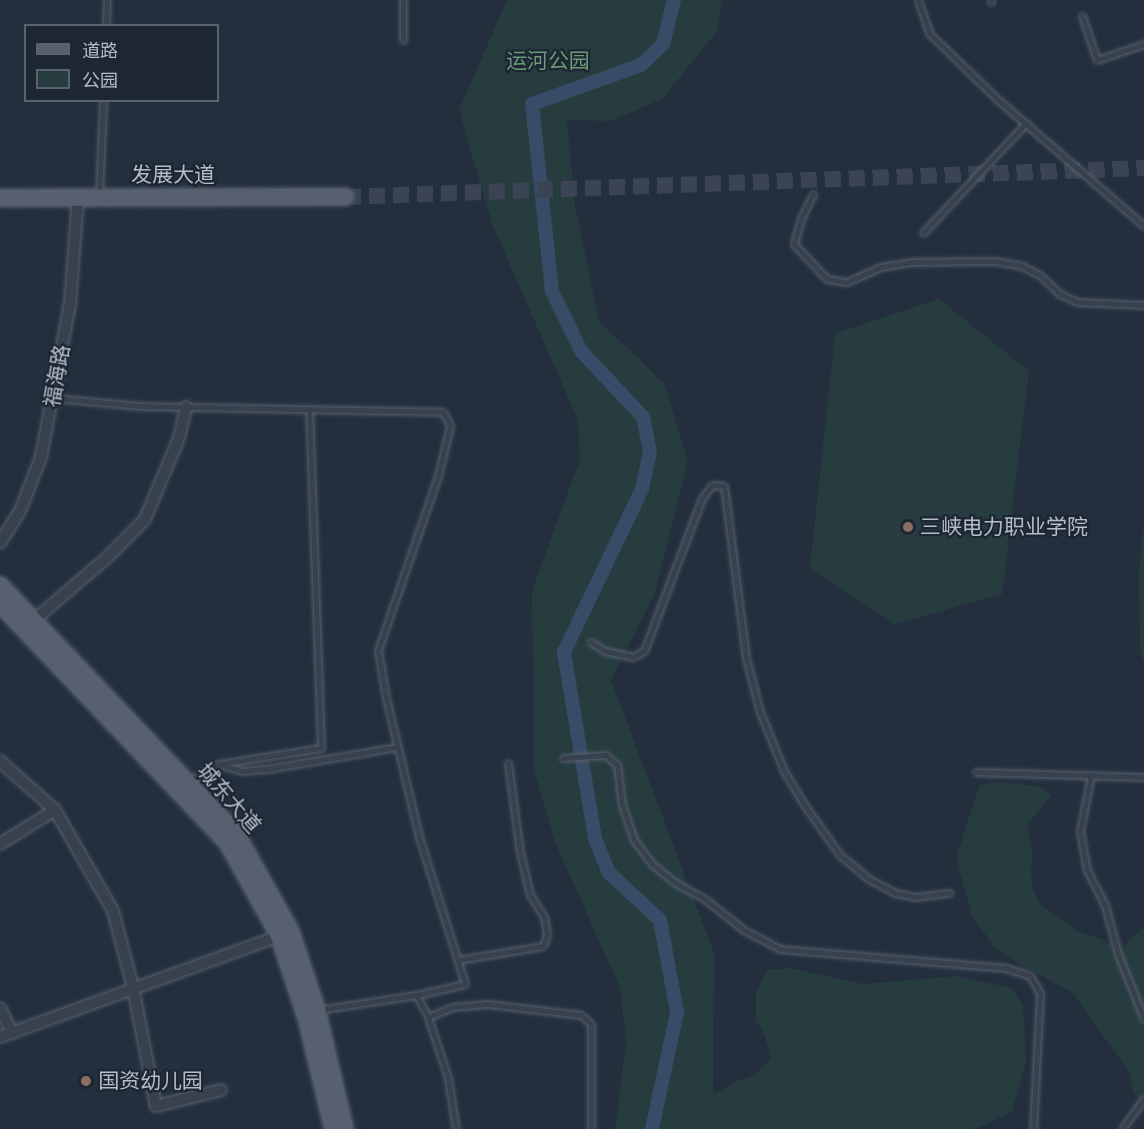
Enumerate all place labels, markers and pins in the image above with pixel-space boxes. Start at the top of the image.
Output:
place label: 三峡电力职业学院 [920,514,1088,540]
marker: 三峡电力职业学院 [901,520,915,534]
place label: 国资幼儿园 [98,1068,203,1094]
marker: 国资幼儿园 [79,1074,93,1088]

